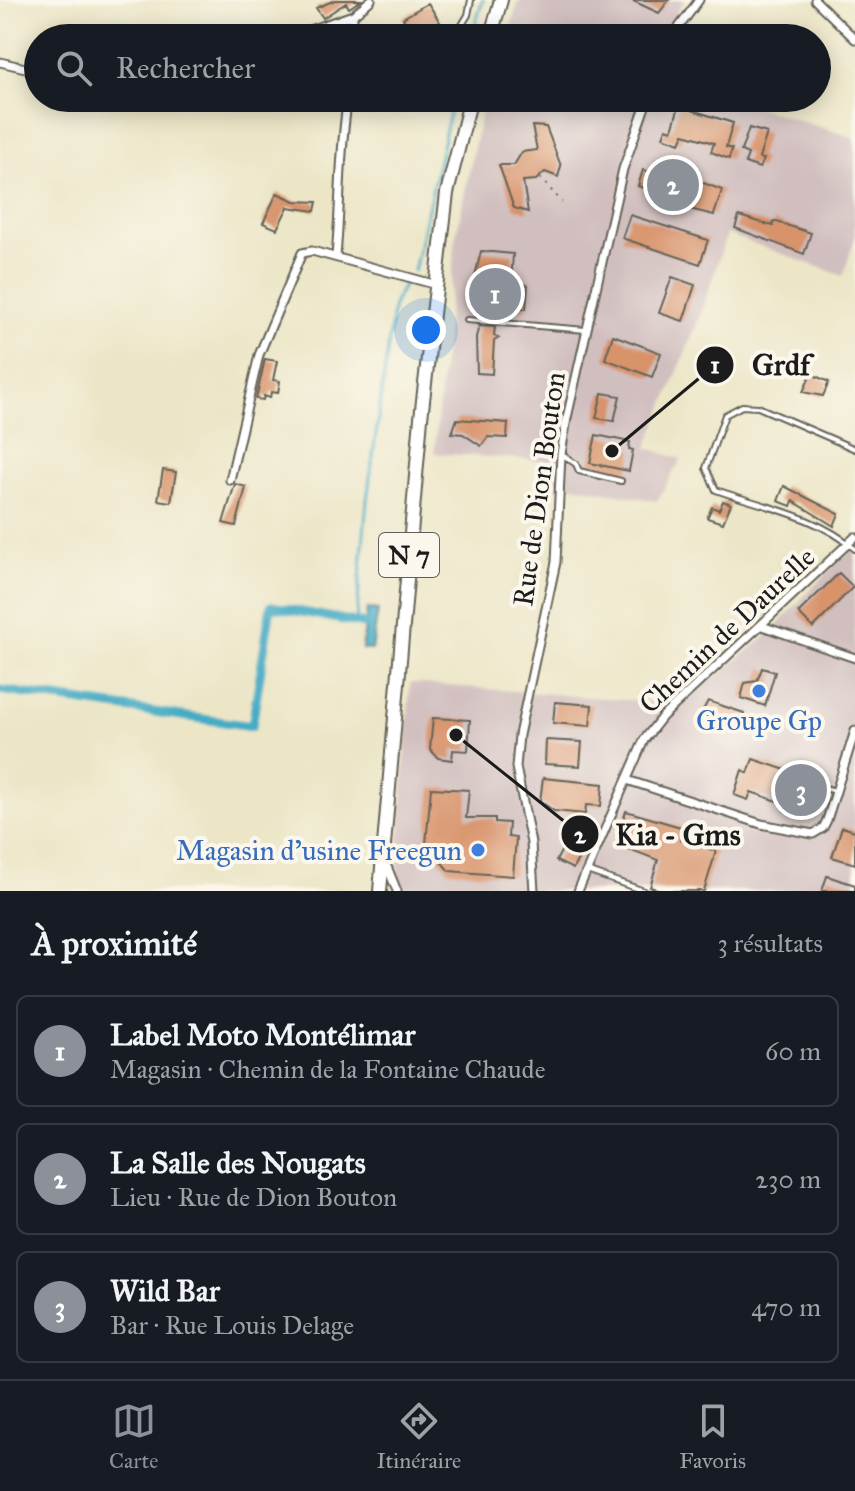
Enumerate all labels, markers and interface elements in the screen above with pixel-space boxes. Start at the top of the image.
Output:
search box [24,24,831,112]
icon: search [52,46,96,90]
text: Rechercher [116,50,255,86]
pin: 2 [647,155,699,215]
pin: 1 [469,264,521,324]
your location [406,310,446,350]
callout: Grdf [695,338,826,392]
text: Grdf [752,347,815,383]
text: 1 [710,350,720,380]
street label: Rue de Dion Bouton [505,370,573,608]
road number: N 7 [379,533,439,577]
street label: Chemin de Daurelle [632,539,822,721]
marker: Groupe Gp [750,682,768,700]
place label: Groupe Gp [696,703,822,738]
pin: 3 [775,760,827,820]
callout: Kia - Gms [560,807,757,861]
text: Kia - Gms [615,817,741,853]
text: 2 [574,820,587,850]
place label: Magasin d'usine Freegun [176,833,462,868]
marker: Magasin d'usine Freegun [469,841,487,859]
text: À proximité [32,923,197,964]
text: 3 résultats [717,927,823,959]
text: Label Moto Montélimar [110,1017,415,1053]
text: 1 [55,1035,65,1067]
text: 60 m [765,1035,821,1067]
text: Magasin · Chemin de la Fontaine Chaude [110,1053,546,1085]
text: La Salle des Nougats [110,1145,366,1181]
text: 2 [54,1163,66,1195]
text: 230 m [755,1163,821,1195]
text: Lieu · Rue de Dion Bouton [110,1181,397,1213]
text: Wild Bar [110,1273,220,1309]
text: 3 [55,1291,65,1323]
text: 470 m [751,1291,821,1323]
text: Bar · Rue Louis Delage [110,1309,354,1341]
tab: Carte [109,1399,158,1474]
tab: Itinéraire [376,1399,461,1474]
tab: Favoris [679,1399,746,1474]

